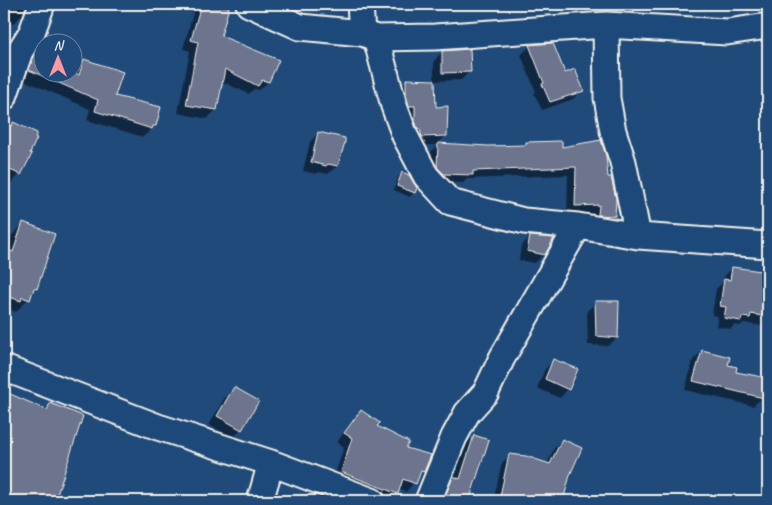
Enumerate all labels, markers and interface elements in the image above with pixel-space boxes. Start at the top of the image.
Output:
north arrow [32,32,82,82]
text: N [54,37,65,54]

